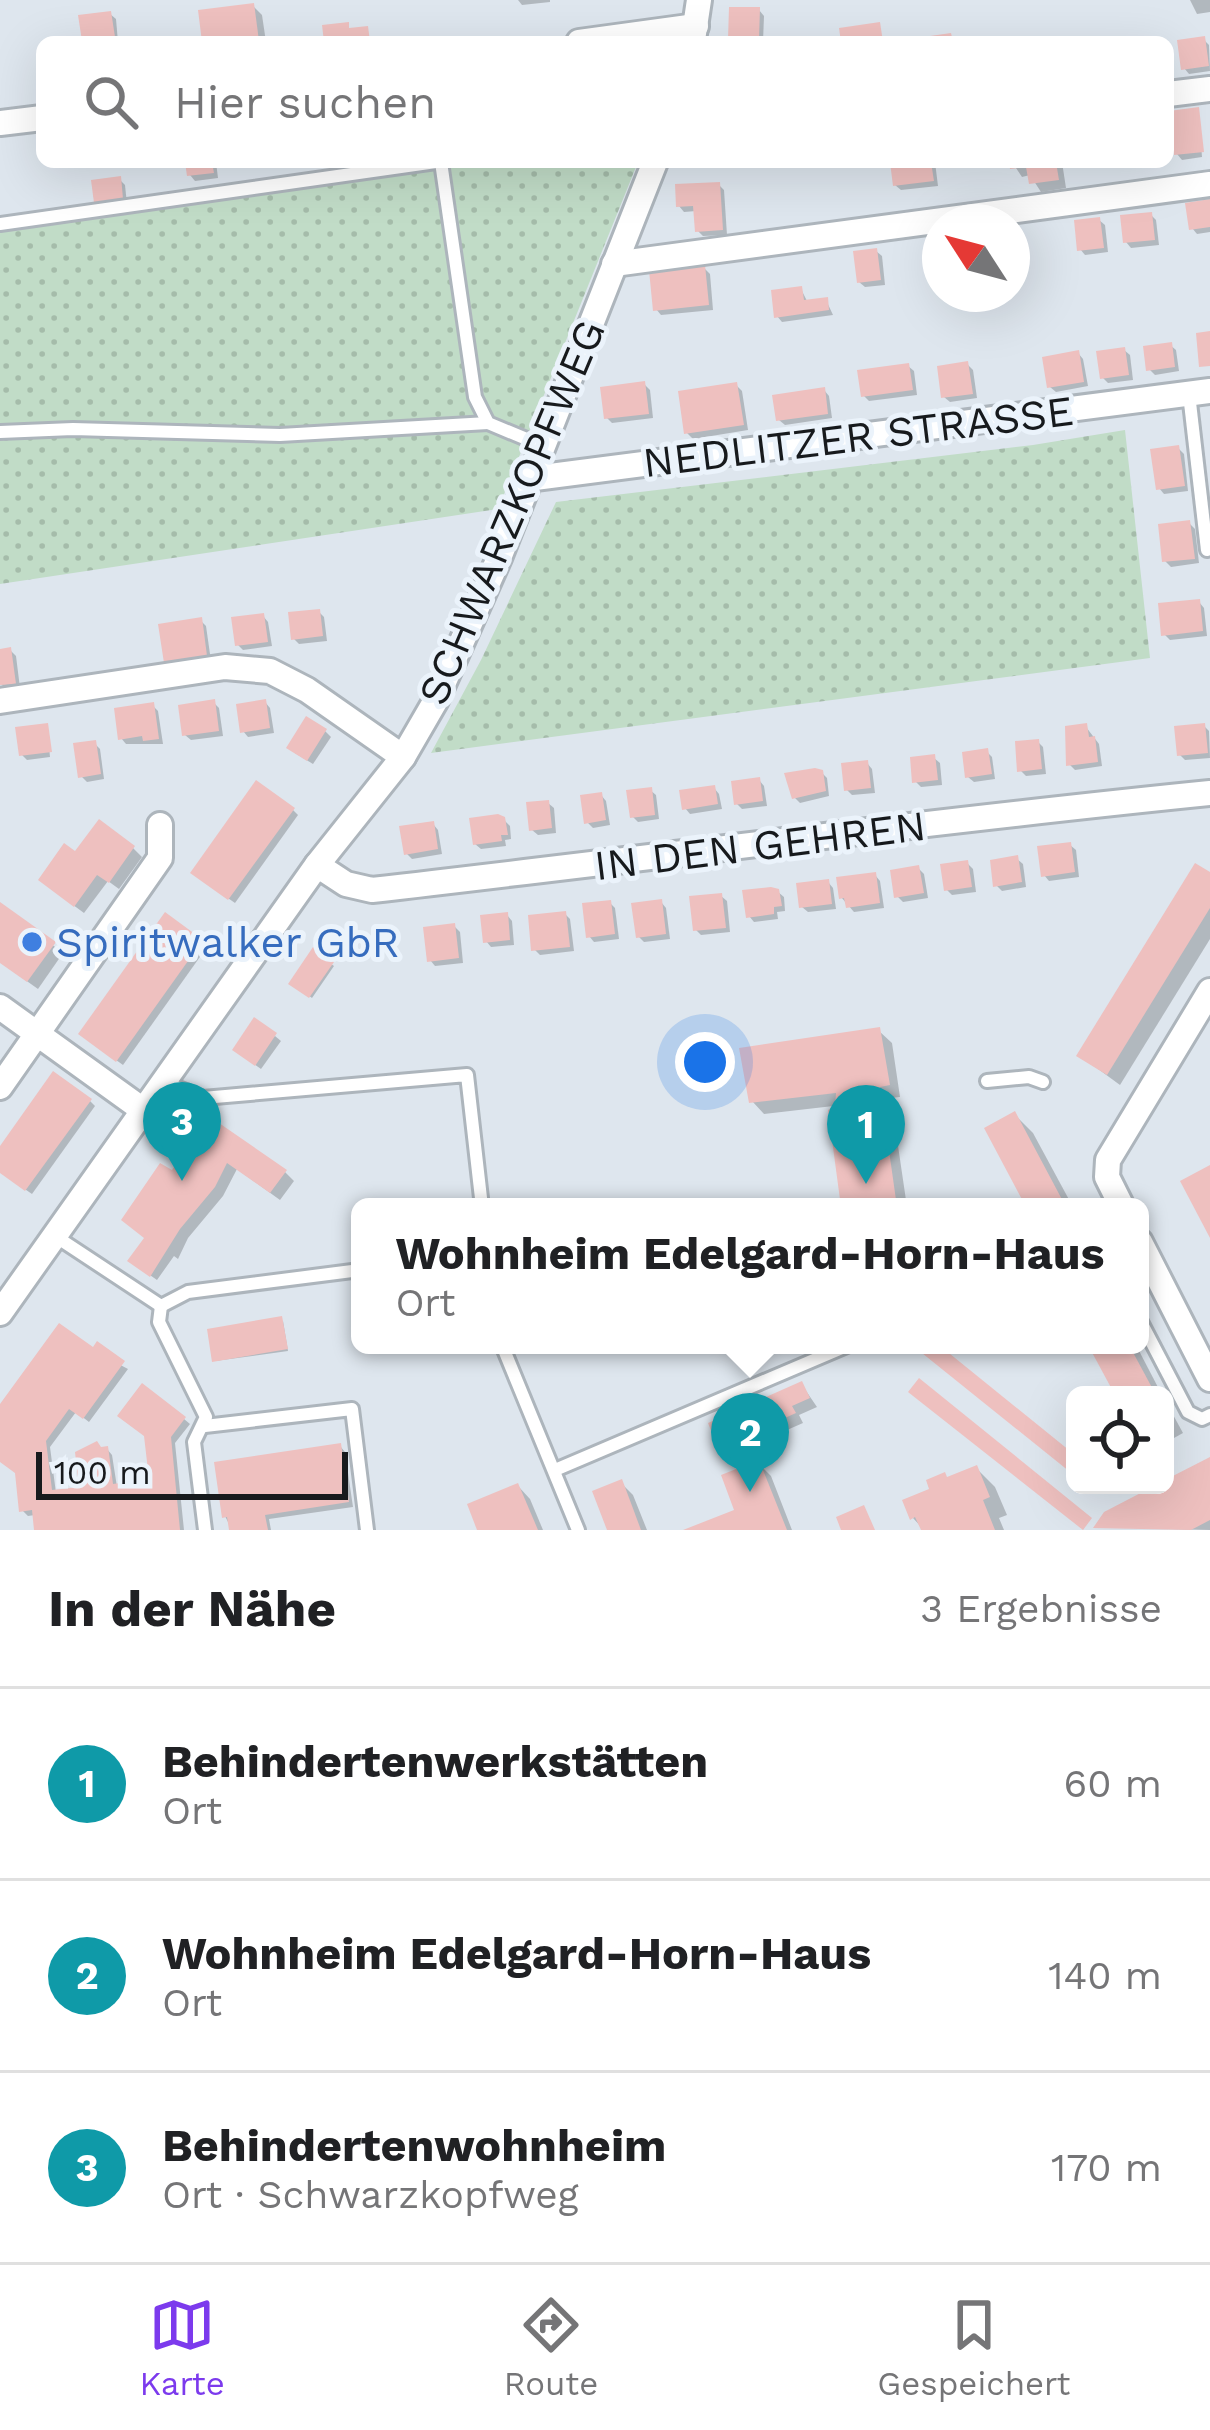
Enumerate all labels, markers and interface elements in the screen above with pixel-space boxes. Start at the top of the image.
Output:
search box [36,36,1174,168]
icon: search [78,69,144,135]
text: Hier suchen [174,76,436,129]
north arrow [922,204,1030,312]
street label: SCHWARZKOPFWEG [408,312,615,712]
street label: NEDLITZER STRASSE [640,386,1076,487]
street label: IN DEN GEHREN [592,801,929,890]
place label: Spiritwalker GbR [56,918,399,967]
marker: Spiritwalker GbR [19,929,45,955]
your location [675,1032,735,1092]
pin: 3 [143,1082,221,1181]
pin: 1 [827,1085,905,1184]
popup [351,1198,1149,1354]
text: Wohnheim Edelgard-Horn-Haus [395,1227,1105,1280]
text: Ort [395,1280,455,1325]
map controls [1066,1386,1174,1494]
button: locate [1066,1386,1174,1494]
pin: 2 [711,1393,789,1492]
scale bar [36,1446,348,1499]
text: 100 m [54,1453,151,1492]
text: In der Nähe [48,1579,336,1638]
text: 3 Ergebnisse [920,1586,1162,1631]
text: Behindertenwerkstätten [162,1735,708,1788]
text: 1 [79,1761,95,1806]
text: 60 m [1064,1761,1162,1806]
text: Ort [162,1788,222,1833]
text: Wohnheim Edelgard-Horn-Haus [162,1927,871,1980]
text: 2 [75,1953,99,1998]
text: 140 m [1048,1953,1162,1998]
text: Ort [162,1980,222,2025]
text: Behindertenwohnheim [162,2119,666,2172]
text: 3 [75,2145,99,2190]
text: 170 m [1051,2145,1162,2190]
text: Ort · Schwarzkopfweg [162,2172,579,2217]
tab: Karte [140,2292,225,2403]
tab: Route [504,2292,598,2403]
tab: Gespeichert [877,2292,1070,2403]

